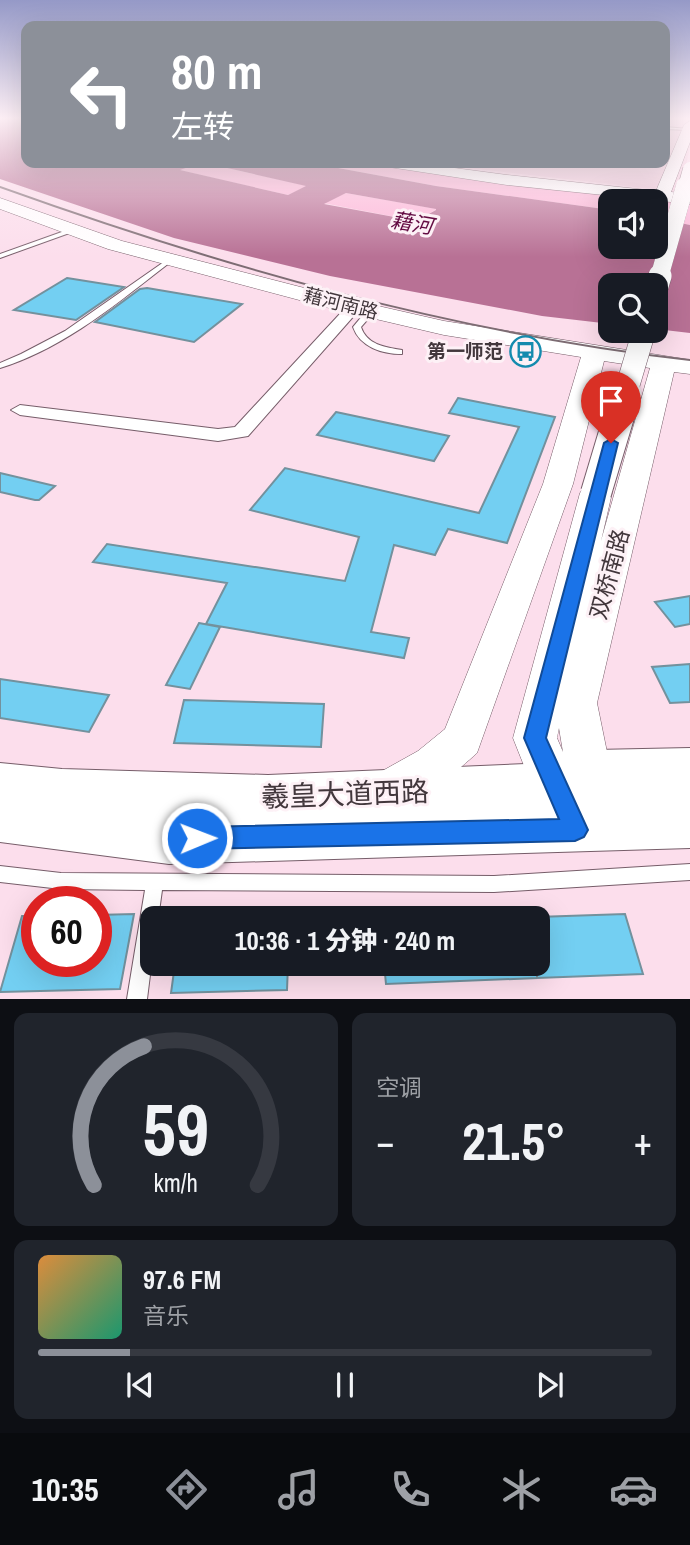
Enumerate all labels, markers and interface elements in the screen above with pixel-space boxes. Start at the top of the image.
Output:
text: 80 m [171,38,263,104]
icon: left [56,49,147,140]
text: 左转 [171,105,235,148]
map controls [598,189,668,343]
button: sound [598,189,668,259]
water label: 藉河 [389,205,439,241]
button: search [598,273,668,343]
street label: 藉河南路 [301,281,381,325]
bus stop icon: 第一师范 [509,334,543,368]
place label: 第一师范 [427,338,503,364]
pin [581,371,641,443]
icon: arrive [592,382,630,420]
street label: 双桥南路 [582,526,636,622]
street label: 羲皇大道西路 [260,772,430,816]
position arrow [160,801,234,875]
speed limit sign: 60 [21,886,112,977]
text: 10:36 · 1 分钟 · 240 m [235,923,455,958]
text: 空调 [376,1072,422,1103]
text: 59 [143,1081,209,1179]
text: 21.5° [462,1106,566,1176]
text: − [376,1116,394,1167]
text: + [634,1116,652,1167]
text: km/h [154,1166,198,1200]
text: 97.6 FM [143,1262,221,1297]
text: 音乐 [143,1300,189,1331]
icon: previous [121,1366,159,1404]
icon: pause [326,1366,364,1404]
icon: next [531,1366,569,1404]
icon: directions [162,1465,211,1514]
icon: music [274,1465,323,1514]
icon: phone [386,1465,435,1514]
icon: climate [497,1465,546,1514]
icon: car [609,1465,658,1514]
text: 10:35 [31,1468,99,1511]

